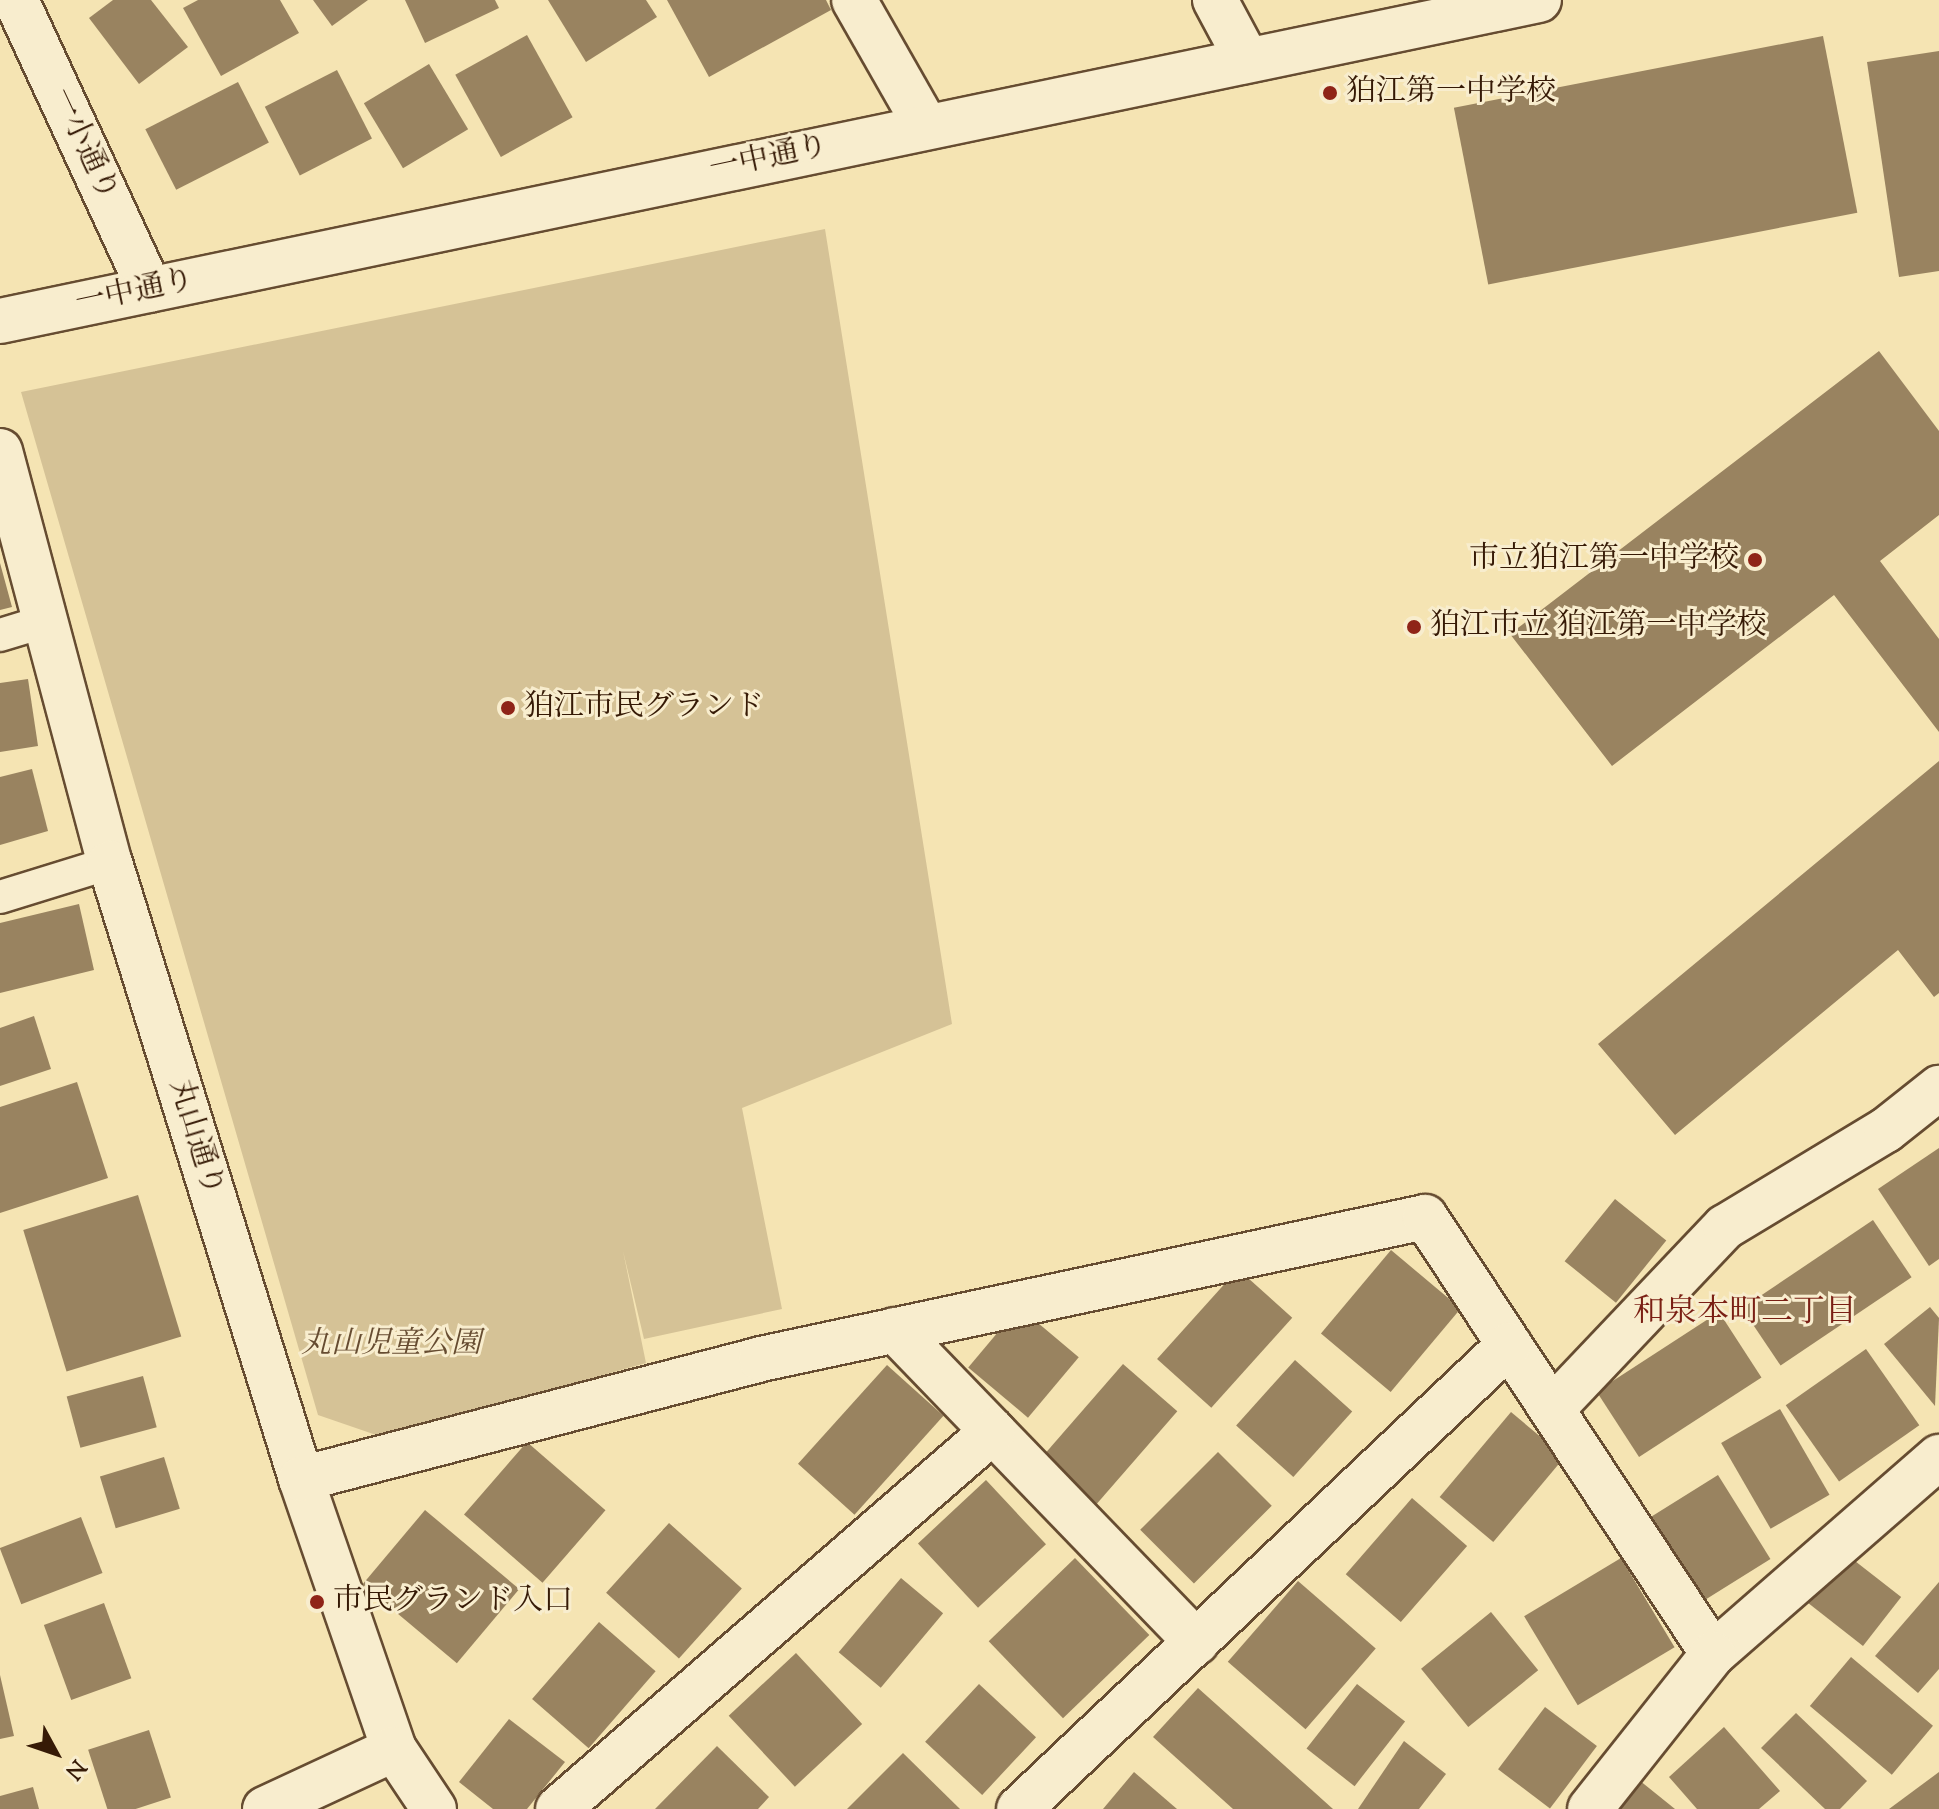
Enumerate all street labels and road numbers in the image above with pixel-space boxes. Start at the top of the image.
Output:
street label: 一小通り [41,83,125,207]
street label: 一中通り [707,129,831,189]
street label: 一中通り [73,263,197,323]
street label: 丸山通り [160,1075,230,1201]

